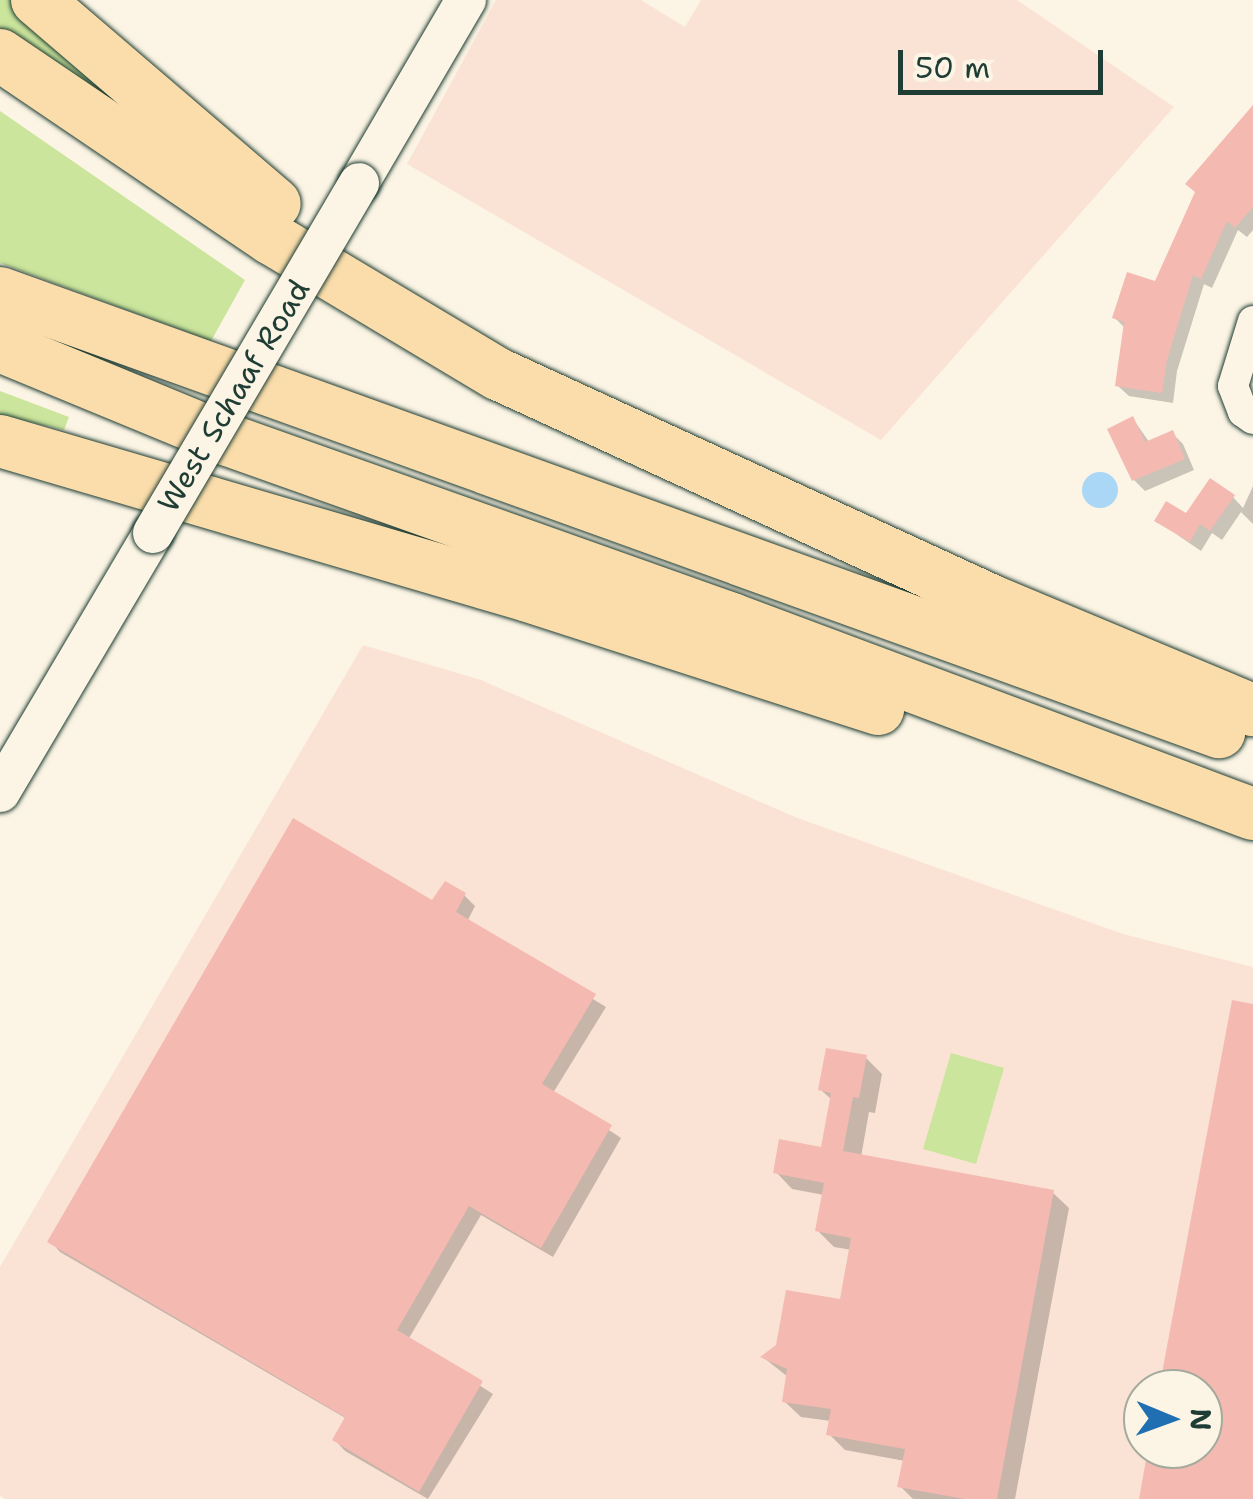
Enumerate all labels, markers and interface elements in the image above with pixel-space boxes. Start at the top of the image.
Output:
scale bar [903,30,1108,92]
text: 50 m [915,47,990,88]
street label: West Schaaf Road [150,273,318,519]
north arrow [1123,1369,1223,1469]
text: N [1182,1408,1220,1431]

